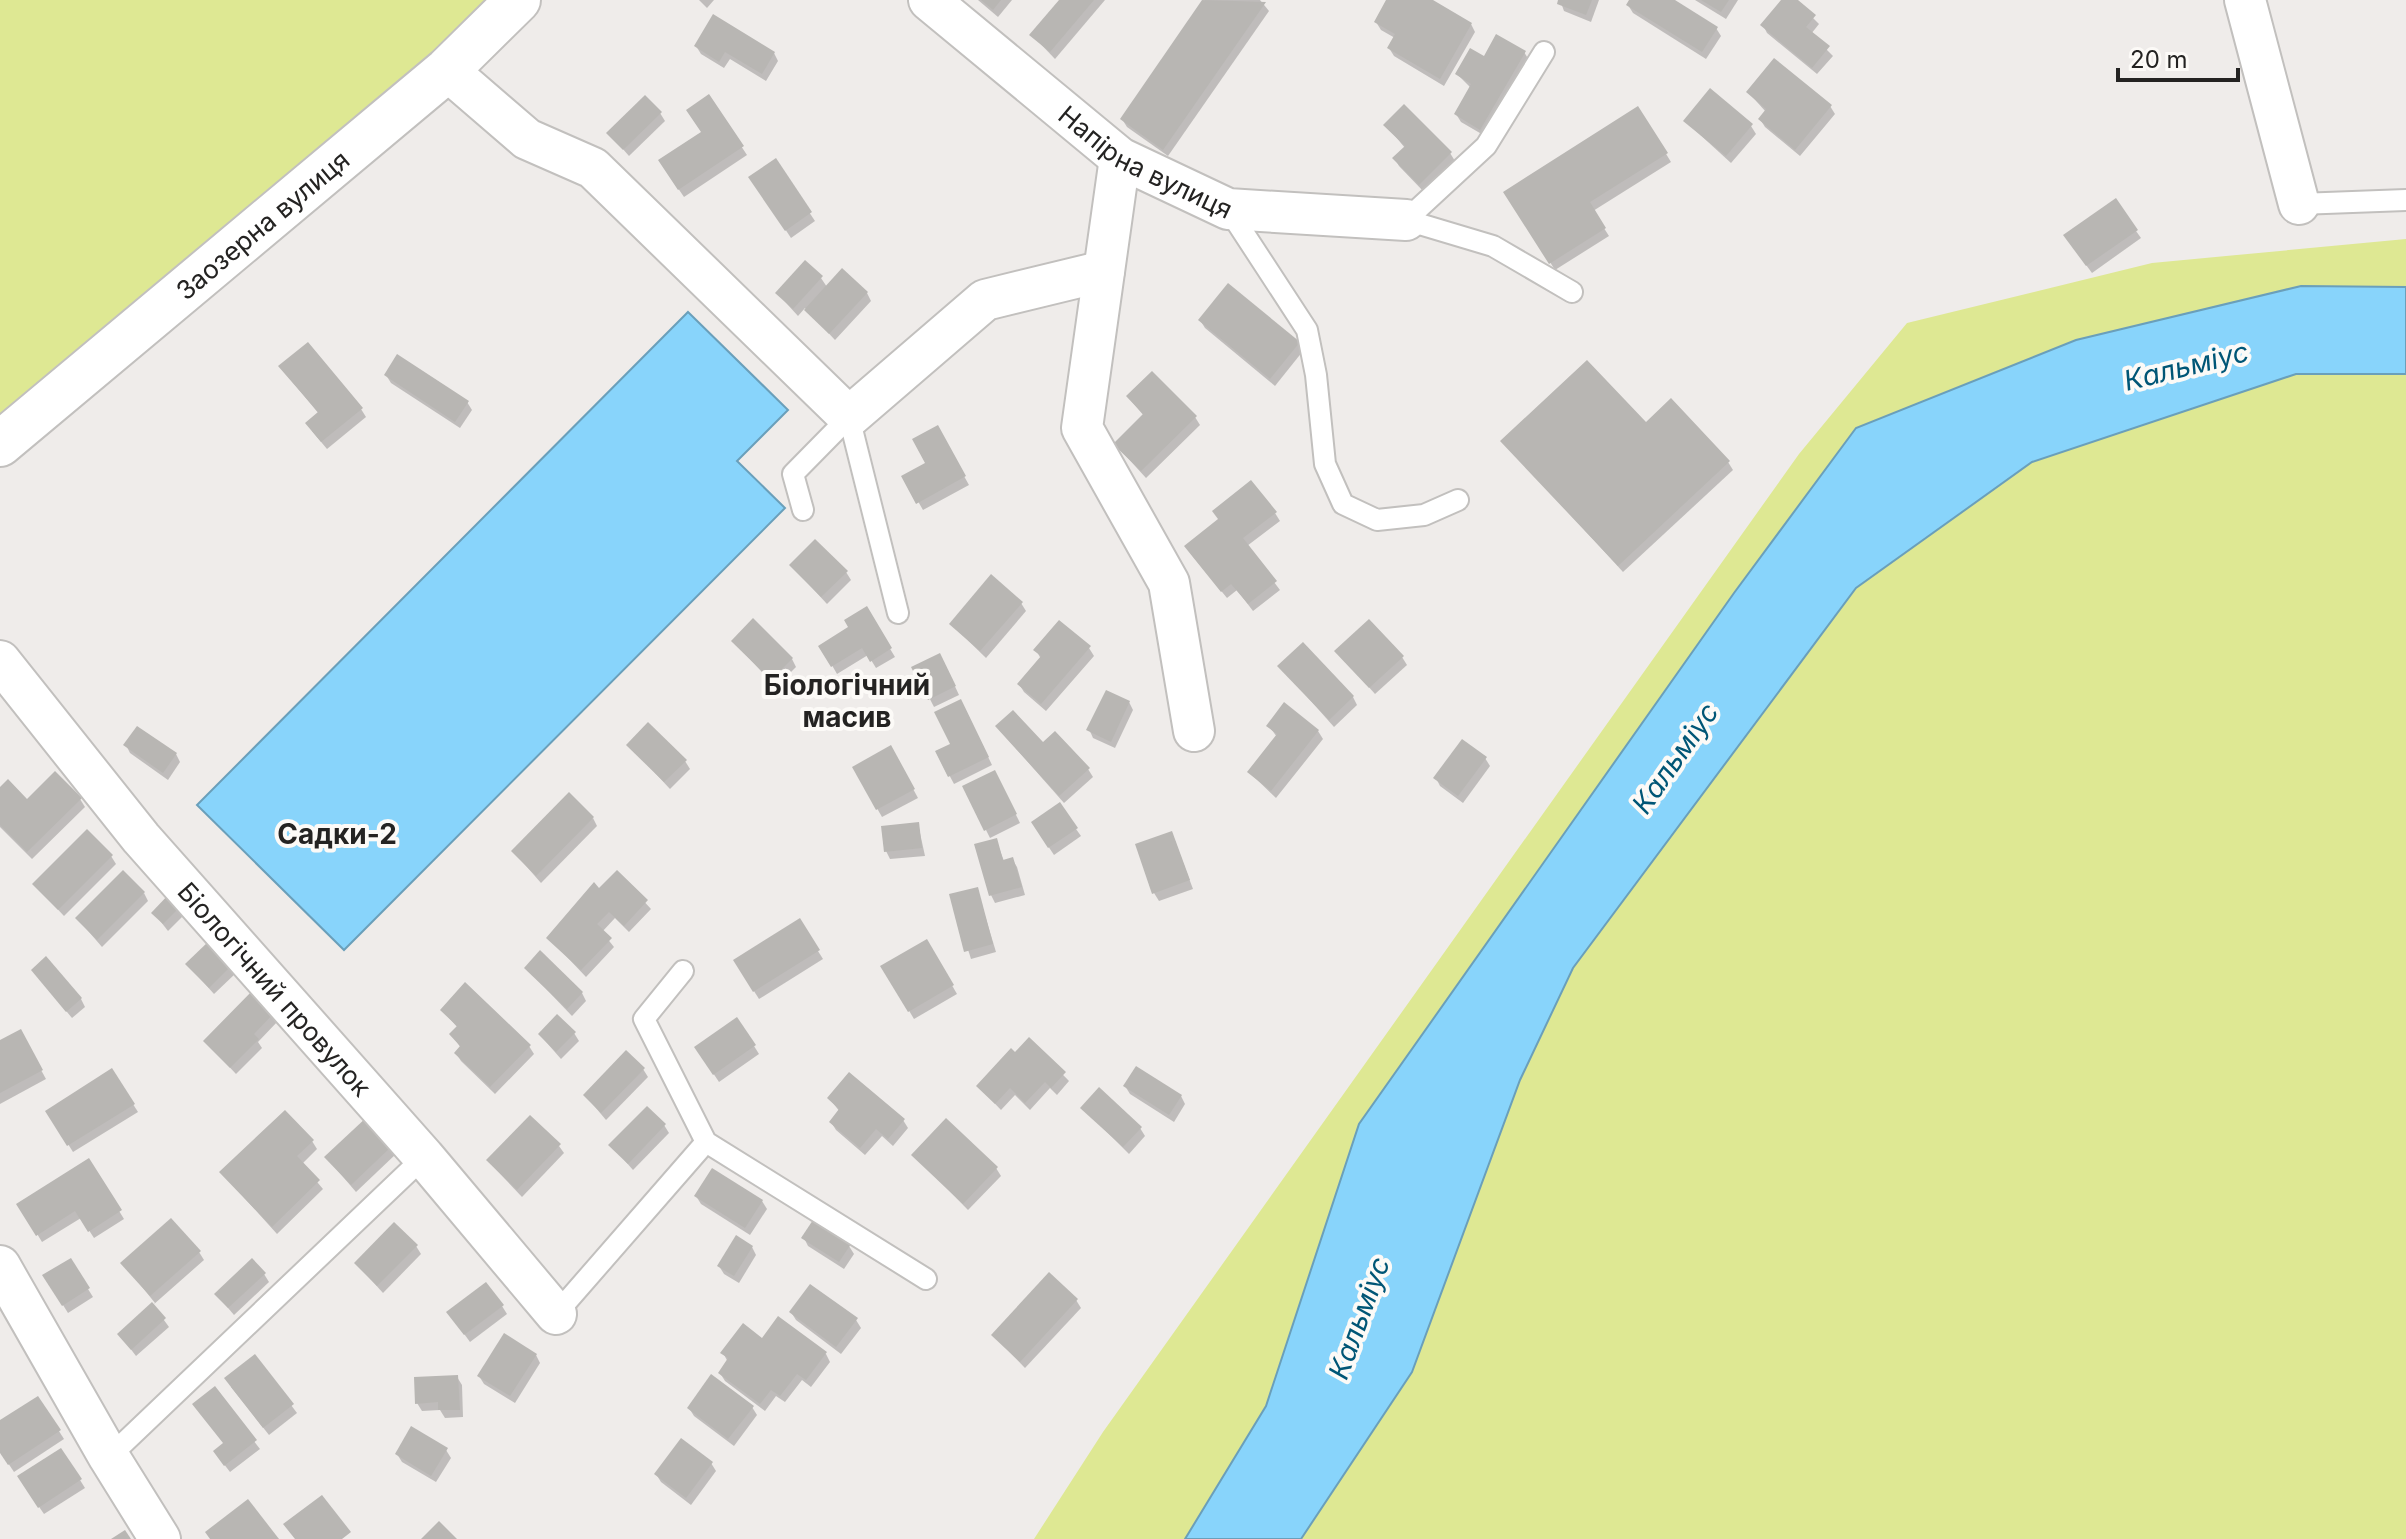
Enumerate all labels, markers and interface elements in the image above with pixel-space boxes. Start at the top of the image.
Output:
scale bar [2118,32,2238,82]
text: 20 m [2130,45,2188,74]
street label: Напірна вулиця [1053,99,1238,224]
street label: Заозерна вулиця [170,143,355,306]
water label: Кальміус [2120,334,2252,398]
district label: Біологічний масив [764,668,930,734]
water label: Кальміус [1625,696,1725,820]
district label: Садки-2 [277,817,397,851]
street label: Біологічний провулок [172,876,378,1102]
water label: Кальміус [1321,1252,1397,1384]

